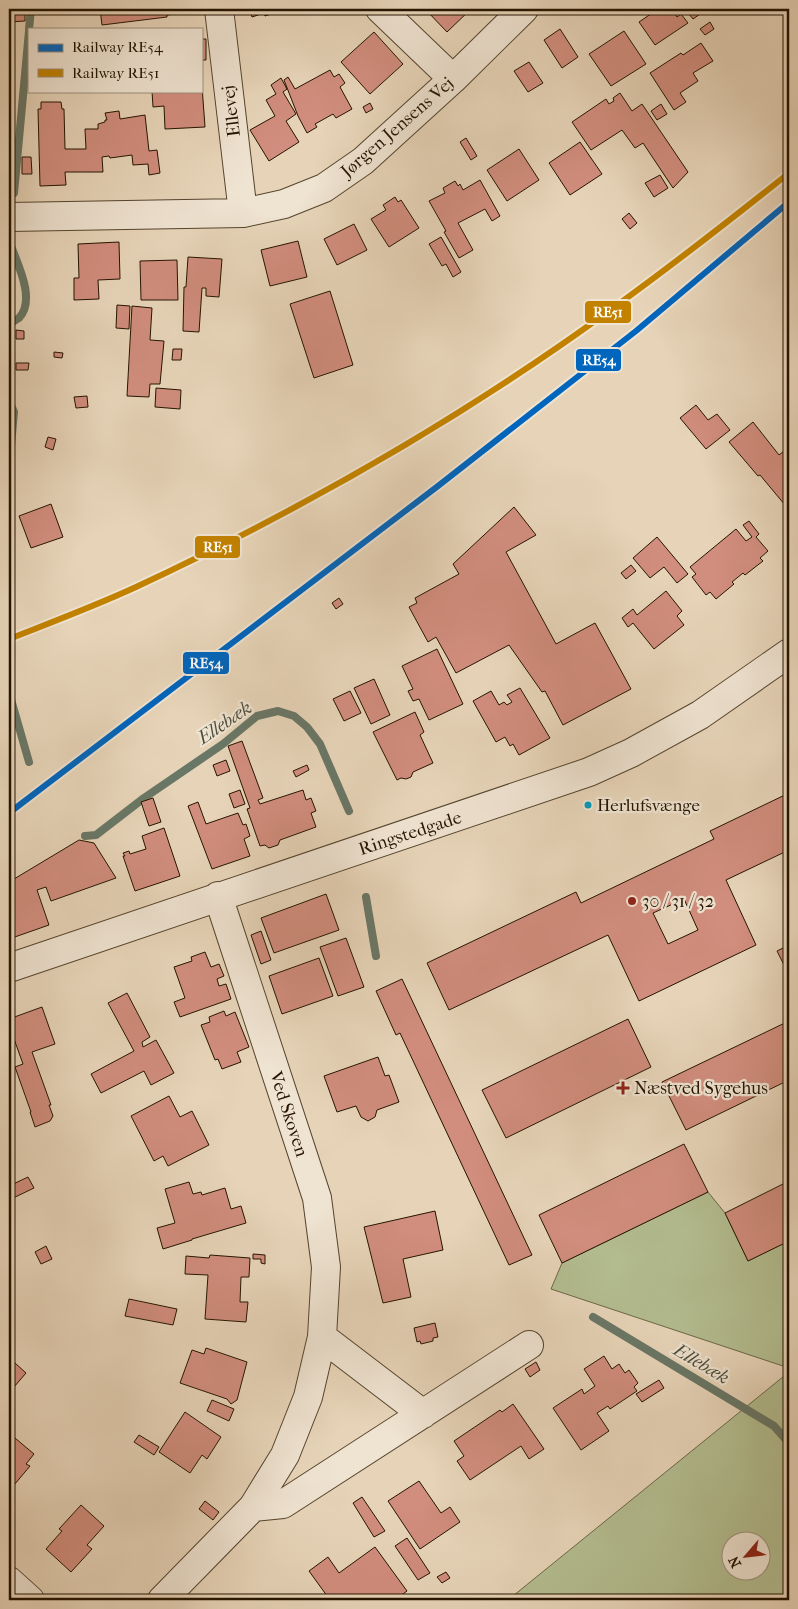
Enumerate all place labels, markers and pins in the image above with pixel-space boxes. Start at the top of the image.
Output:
place label: Herlufsvænge [597,795,700,815]
marker: Herlufsvænge [583,800,593,810]
place label: 30 / 31 / 32 [642,891,714,912]
marker: 30 / 31 / 32 [626,895,638,907]
place label: Næstved Sygehus [634,1078,768,1099]
marker: Næstved Sygehus [616,1081,630,1095]

